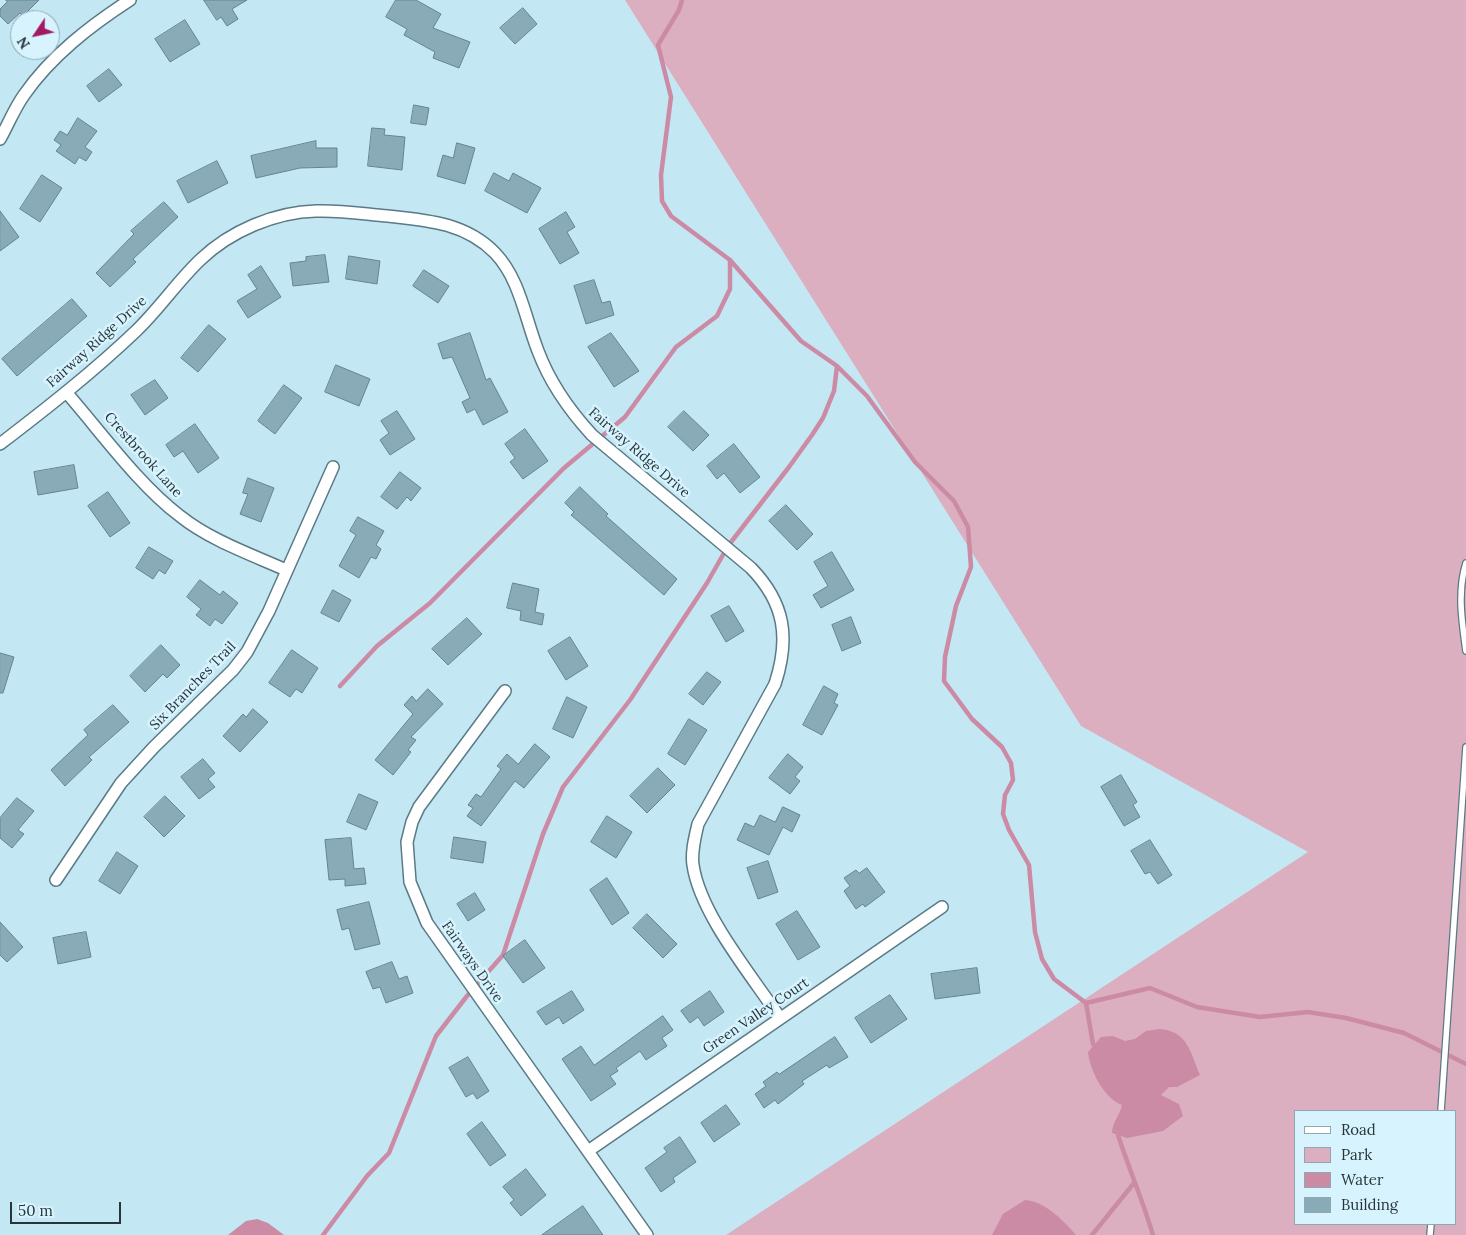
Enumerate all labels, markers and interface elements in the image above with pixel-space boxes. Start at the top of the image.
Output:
north arrow [10,10,60,60]
text: N [13,33,34,52]
street label: Fairway Ridge Drive [44,293,150,391]
street label: Fairway Ridge Drive [585,404,693,502]
street label: Crestbrook Lane [100,409,186,501]
street label: Six Branches Trail [147,638,239,734]
street label: Fairways Drive [438,918,506,1006]
street label: Green Valley Court [700,974,812,1058]
legend [1294,1110,1456,1225]
text: Road [1341,1120,1376,1139]
text: Park [1341,1145,1372,1164]
text: Water [1341,1170,1383,1189]
scale bar [12,1192,124,1224]
text: Building [1341,1195,1398,1214]
text: 50 m [18,1201,53,1220]

